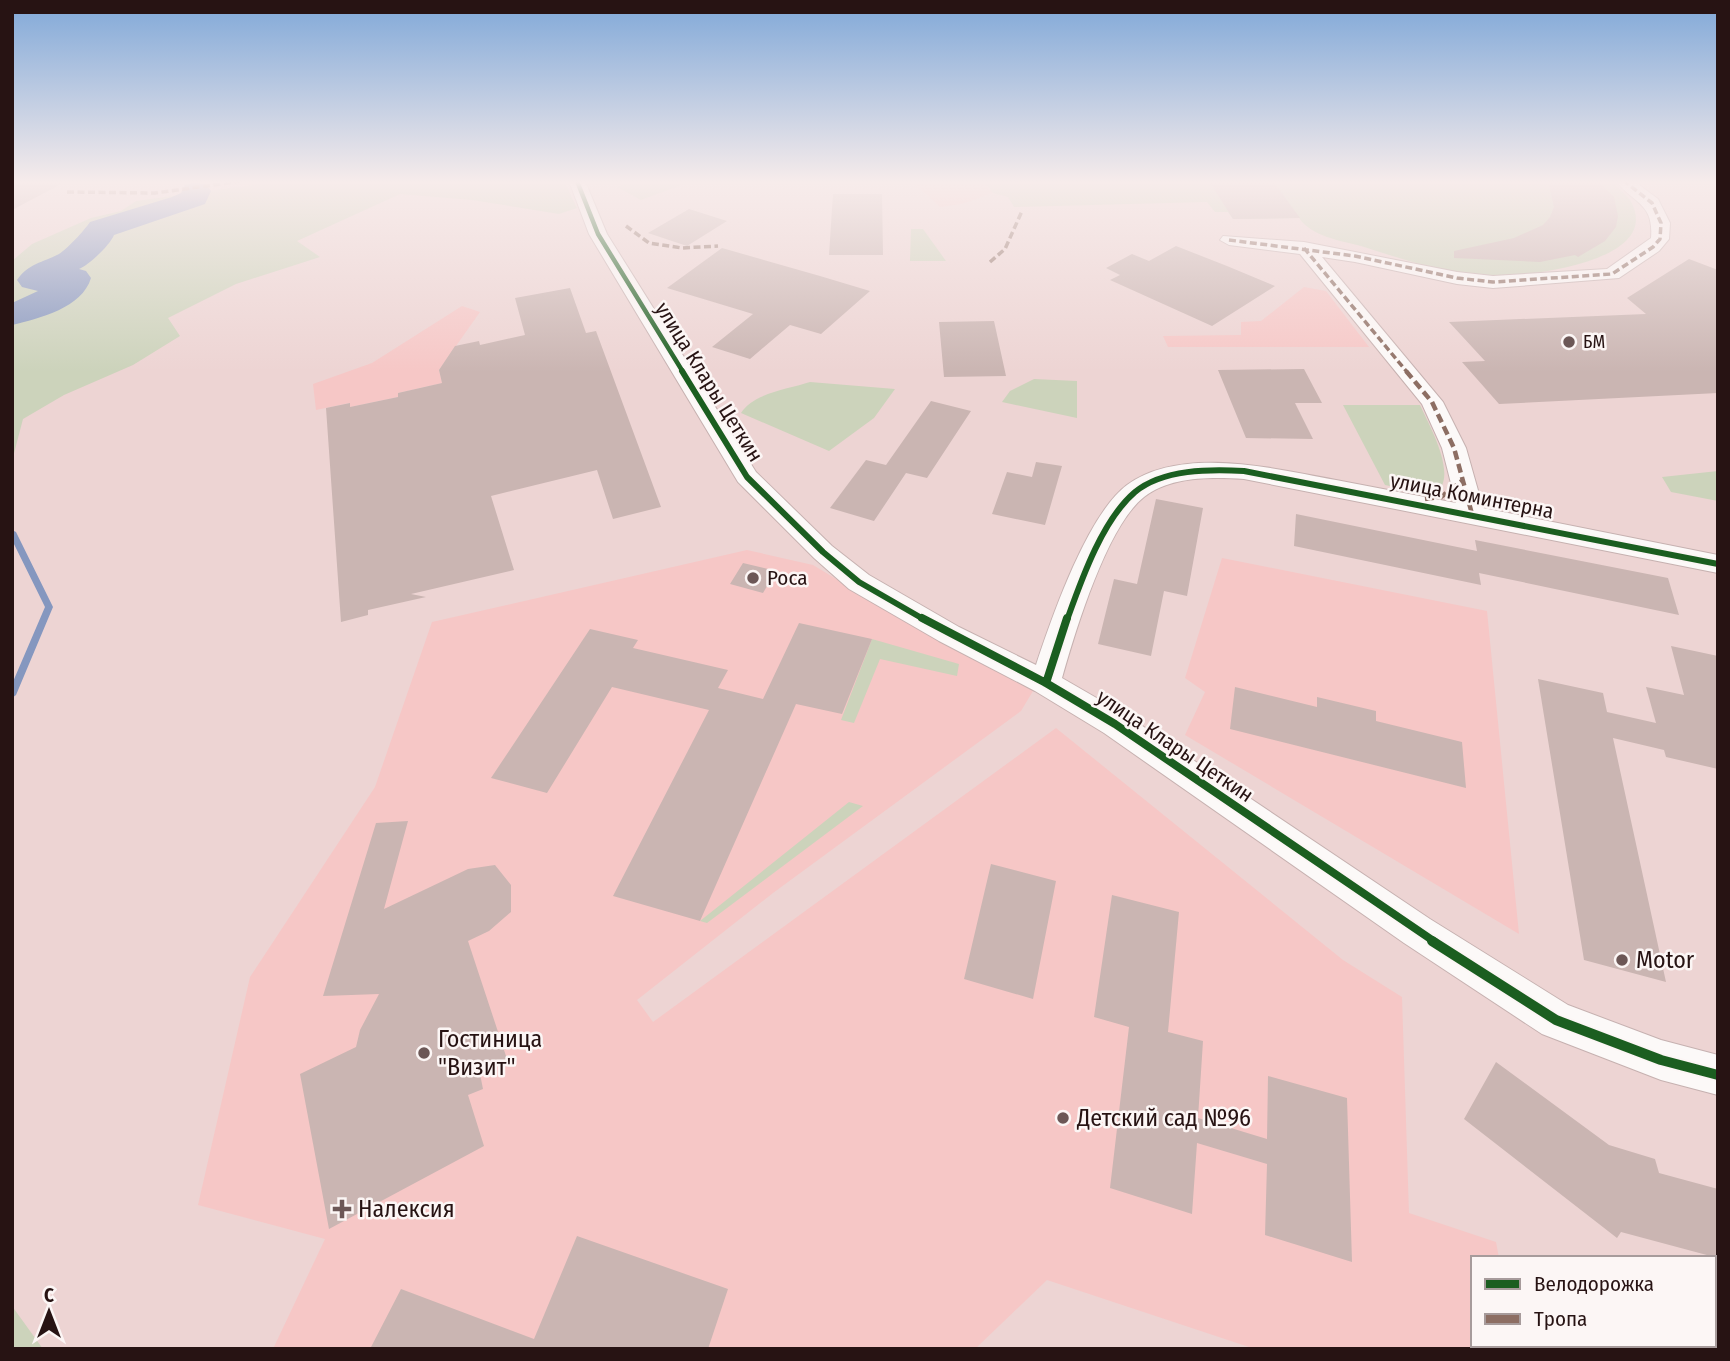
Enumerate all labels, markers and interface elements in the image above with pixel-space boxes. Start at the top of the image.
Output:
street label: улица Клары Цеткин [649,297,769,467]
place label: БМ [1583,331,1605,353]
marker: БМ [1561,334,1577,350]
street label: улица Коминтерна [1388,467,1556,525]
place label: Роса [767,565,807,591]
marker: Роса [745,570,761,586]
street label: улица Клары Цеткин [1092,684,1258,808]
place label: Motor [1636,946,1695,974]
marker: Motor [1614,952,1630,968]
place label: Гостиница "Визит" [438,1025,542,1081]
marker: Гостиница "Визит" [416,1045,432,1061]
place label: Детский сад №96 [1076,1104,1251,1132]
marker: Детский сад №96 [1055,1110,1071,1126]
place label: Налексия [358,1195,455,1223]
marker: Налексия [332,1199,352,1219]
legend [1471,1256,1716,1347]
text: Велодорожка [1534,1271,1654,1297]
north arrow [14,1277,84,1347]
text: С [44,1284,54,1307]
text: Тропа [1534,1306,1587,1332]

